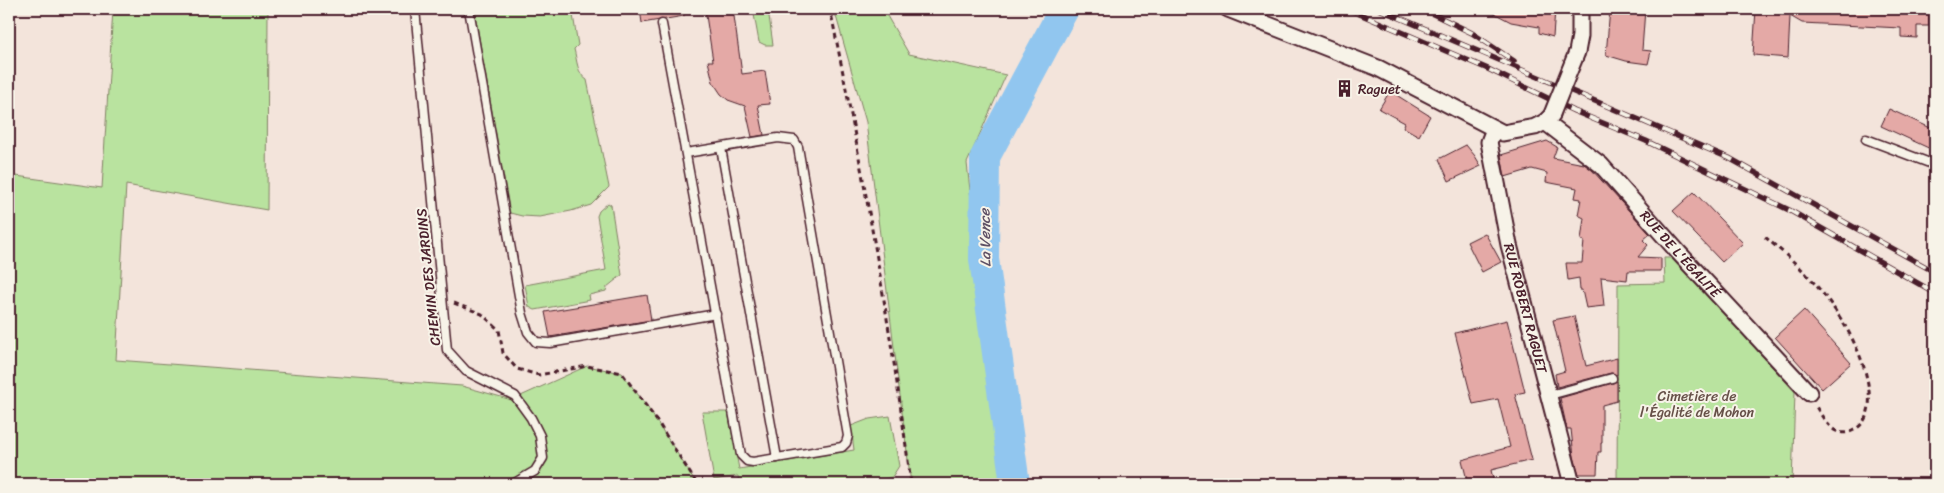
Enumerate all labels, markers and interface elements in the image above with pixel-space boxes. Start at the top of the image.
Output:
place label: Raguet [1358,77,1401,102]
building icon: Raguet [1334,79,1354,99]
street label: RUE DE L'ÉGALITÉ [1633,205,1728,305]
street label: CHEMIN DES JARDINS [409,207,448,347]
water label: La Vence [971,207,999,267]
street label: RUE ROBERT RAGUET [1496,240,1555,377]
park label: Cimetière de l'Égalité de Mohon [1640,384,1755,425]

